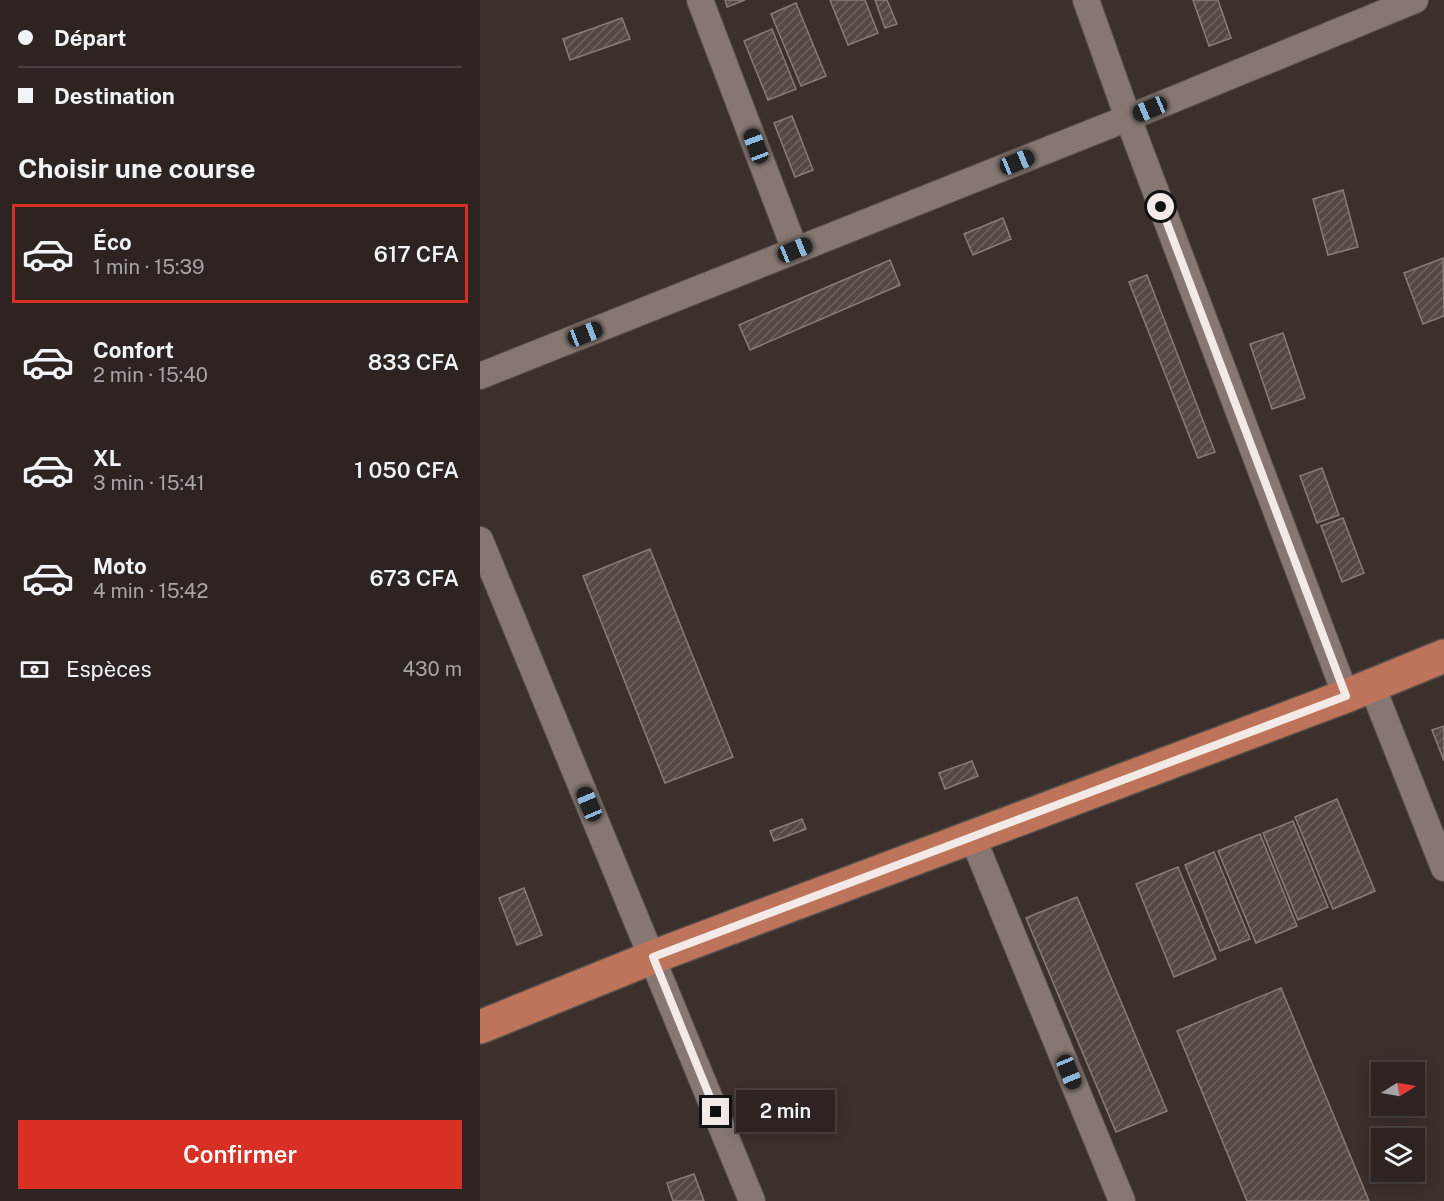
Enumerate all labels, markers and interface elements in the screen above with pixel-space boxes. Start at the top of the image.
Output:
text: Départ [54,25,126,51]
text: Destination [54,83,175,109]
car [1130,94,1170,124]
car [741,126,771,166]
car [997,147,1037,177]
text: Choisir une course [18,152,256,184]
route start [1147,193,1174,220]
icon: car [21,227,75,281]
text: Éco [93,229,132,255]
car [775,235,815,265]
text: 617 CFA [374,241,459,267]
text: 1 min · 15:39 [93,255,205,279]
car [565,319,605,349]
icon: car [21,335,75,389]
text: Confort [93,337,174,363]
text: 833 CFA [368,349,459,375]
text: 2 min · 15:40 [93,363,208,387]
icon: car [21,443,75,497]
text: XL [93,445,121,471]
text: 1 050 CFA [354,457,459,483]
text: 3 min · 15:41 [93,471,205,495]
icon: car [21,551,75,605]
text: Moto [93,553,147,579]
text: 673 CFA [369,565,459,591]
text: 4 min · 15:42 [93,579,208,603]
icon: cash [18,653,51,686]
text: Espèces [66,656,152,682]
text: 430 m [403,657,462,681]
car [574,784,604,824]
car [1054,1052,1084,1092]
north arrow [1371,1062,1425,1116]
map controls [1371,1062,1425,1182]
callout: 2 min [737,1091,836,1133]
route end [702,1098,729,1125]
text: 2 min [760,1099,811,1123]
button: Confirmer [18,1120,462,1189]
button: layers [1371,1128,1425,1182]

